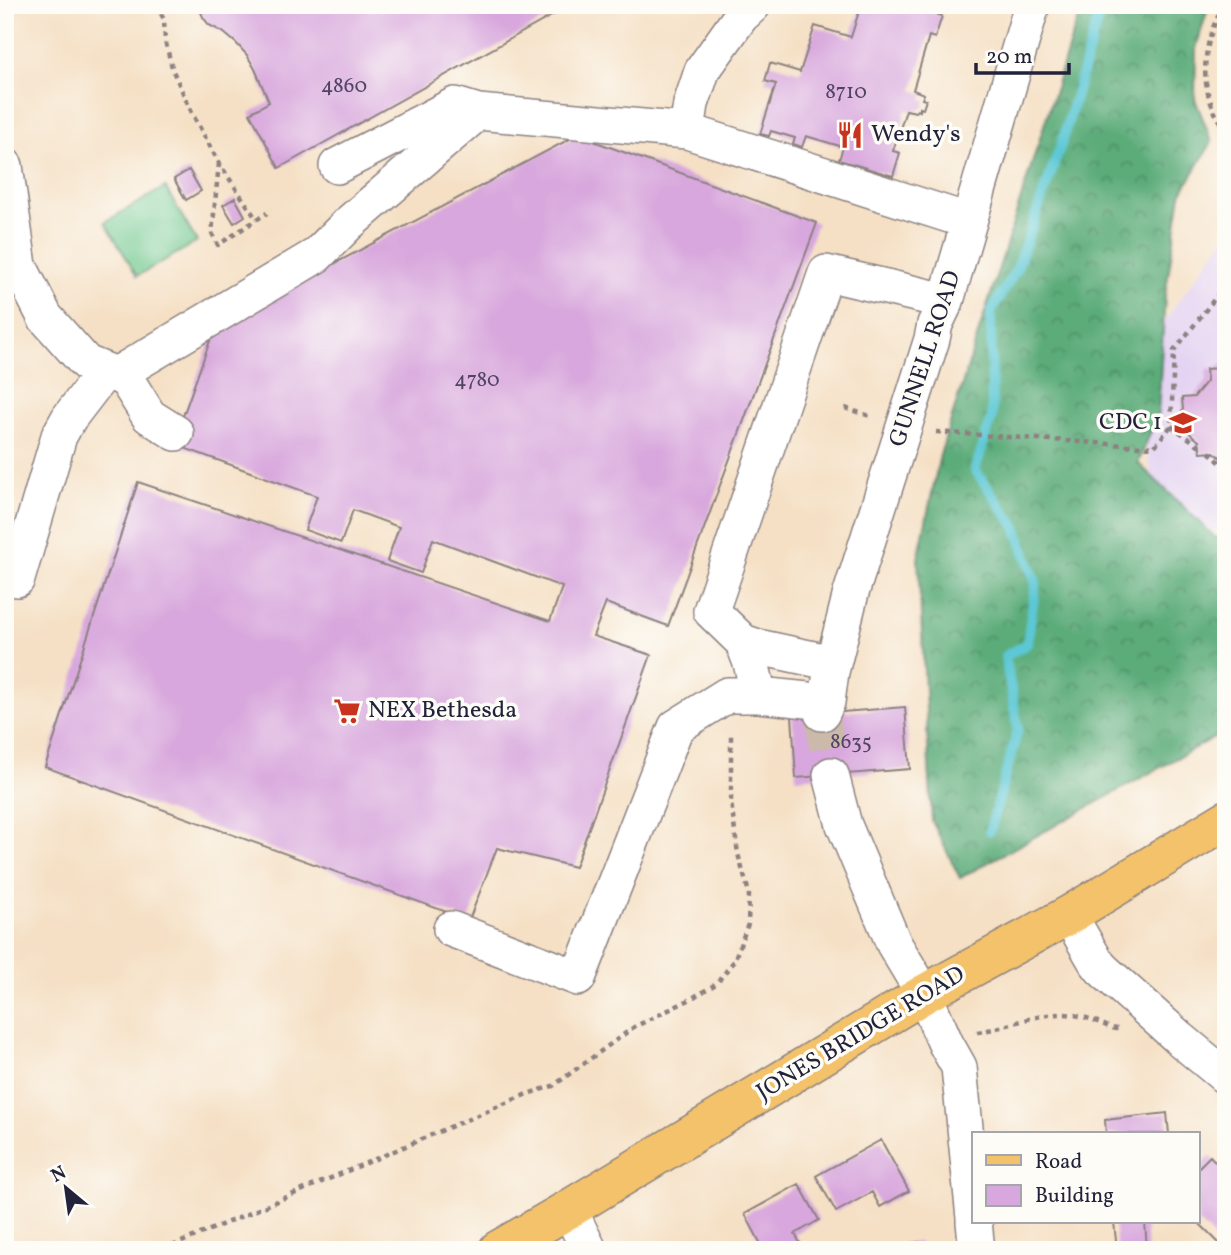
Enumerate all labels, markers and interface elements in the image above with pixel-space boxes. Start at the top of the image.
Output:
scale bar [976,32,1068,76]
text: 20 m [986,43,1032,72]
house number: 4860 [321,72,367,101]
house number: 8710 [825,78,867,107]
place label: Wendy's [871,118,960,152]
restaurant icon: Wendy's [835,120,865,150]
street label: GUNNELL ROAD [881,267,971,451]
house number: 4780 [454,366,500,395]
place label: CDC 1 [1099,406,1162,440]
school or university icon: CDC 1 [1168,408,1198,438]
place label: NEX Bethesda [368,694,517,728]
supermarket icon: NEX Bethesda [332,696,362,726]
house number: 8635 [830,728,872,757]
street label: JONES BRIDGE ROAD [750,958,972,1110]
legend [972,1132,1200,1224]
text: Road [1035,1148,1082,1177]
north arrow [32,1154,102,1224]
text: N [46,1160,71,1190]
text: Building [1035,1182,1114,1211]

